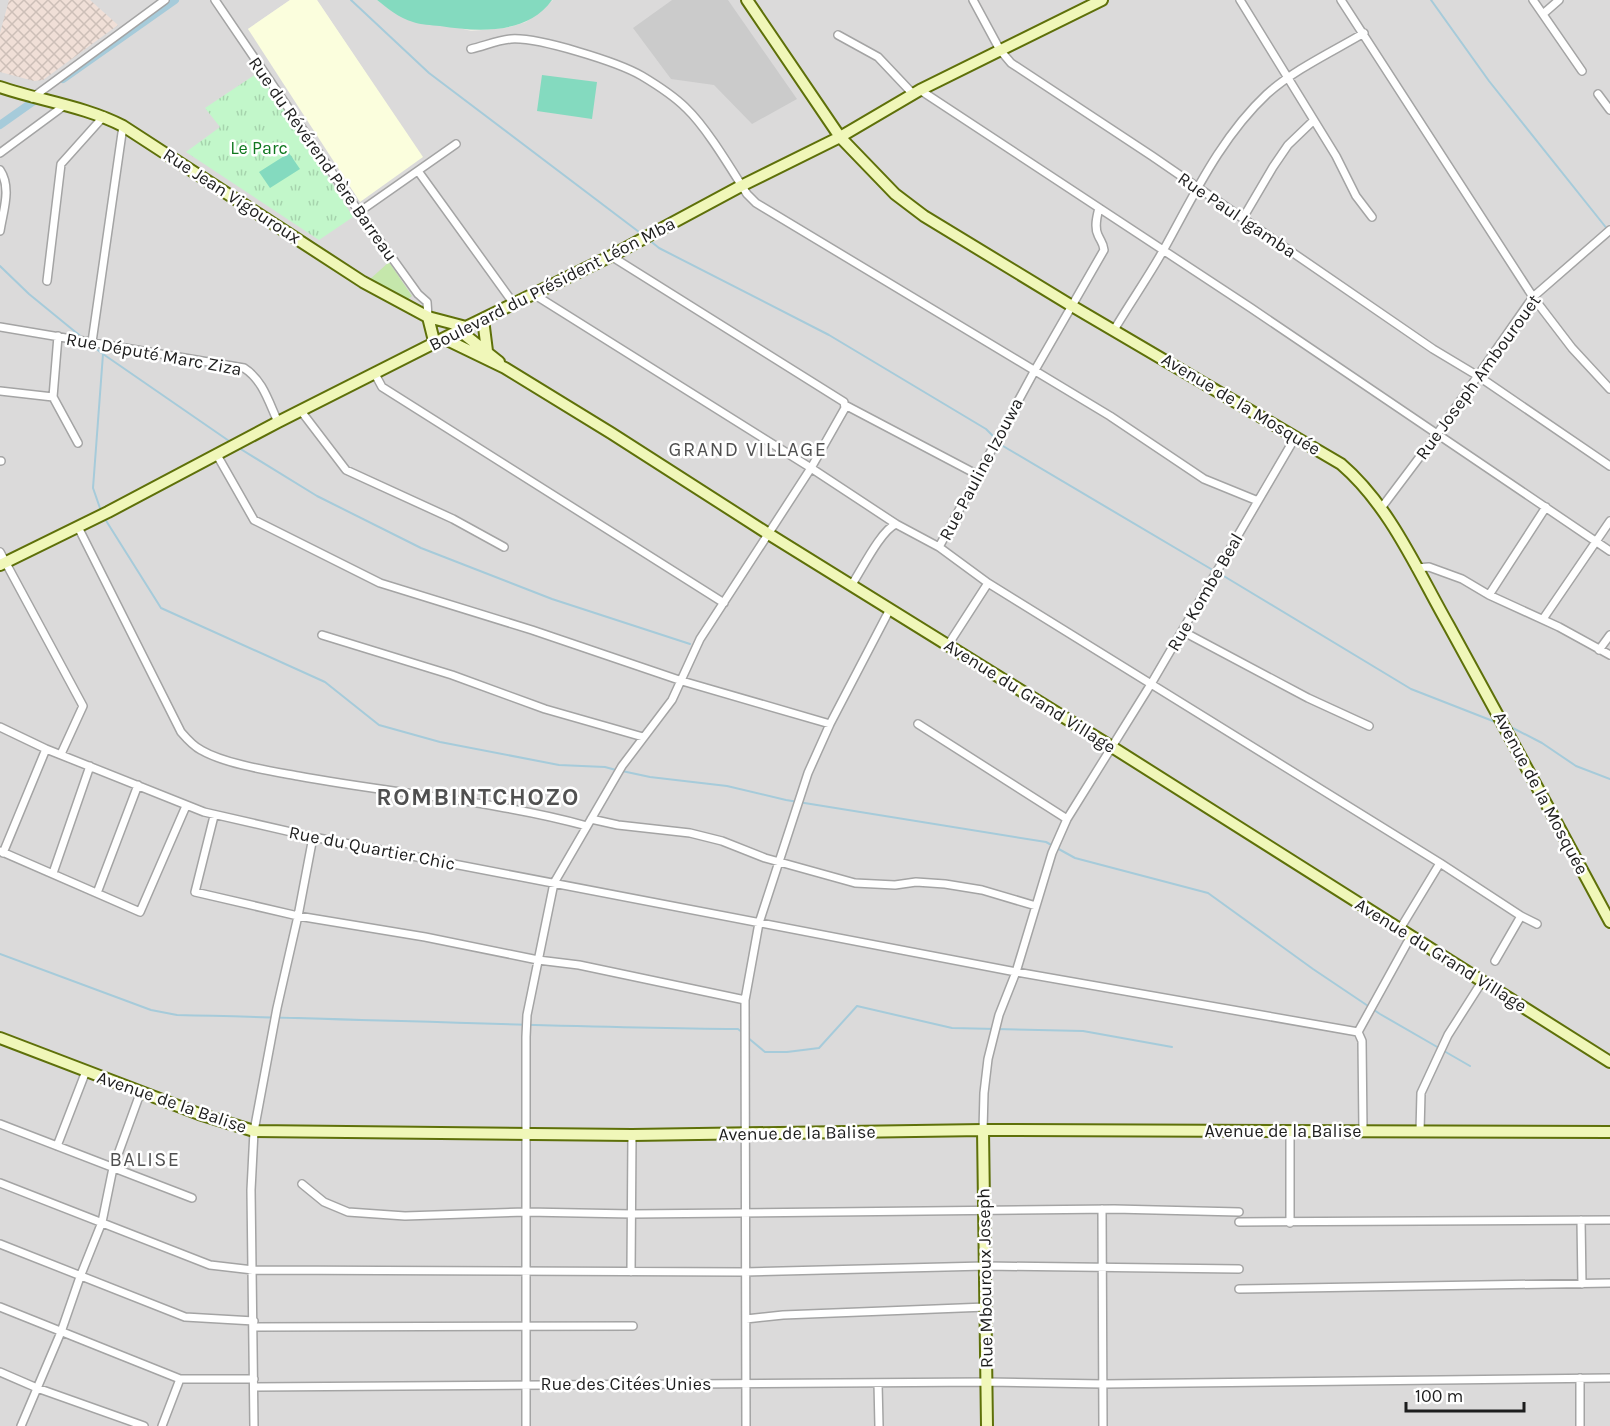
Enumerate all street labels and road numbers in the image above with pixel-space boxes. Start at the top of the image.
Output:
street label: Rue du Révérend Père Barreau [244,52,402,266]
street label: Rue Jean Vigouroux [159,143,305,249]
street label: Rue Paul Igamba [1174,167,1300,263]
street label: Boulevard du Président Léon Mba [425,212,679,356]
street label: Rue Joseph Ambourouet [1411,290,1545,464]
street label: Rue Député Marc Ziza [64,328,244,380]
street label: Avenue de la Mosquée [1158,348,1324,460]
street label: Rue Pauline Izouwa [934,394,1028,544]
street label: Rue Kombe Beal [1162,529,1248,655]
street label: Avenue du Grand Village [940,634,1120,758]
street label: Avenue de la Mosquée [1489,708,1593,878]
street label: Rue du Quartier Chic [287,821,457,875]
street label: Avenue du Grand Village [1351,893,1531,1017]
street label: Avenue de la Balise [94,1066,250,1138]
street label: Avenue de la Balise [1204,1120,1362,1142]
street label: Avenue de la Balise [718,1121,876,1145]
street label: Rue Mbouroux Joseph [972,1188,998,1368]
street label: Rue des Citées Unies [540,1373,712,1395]

